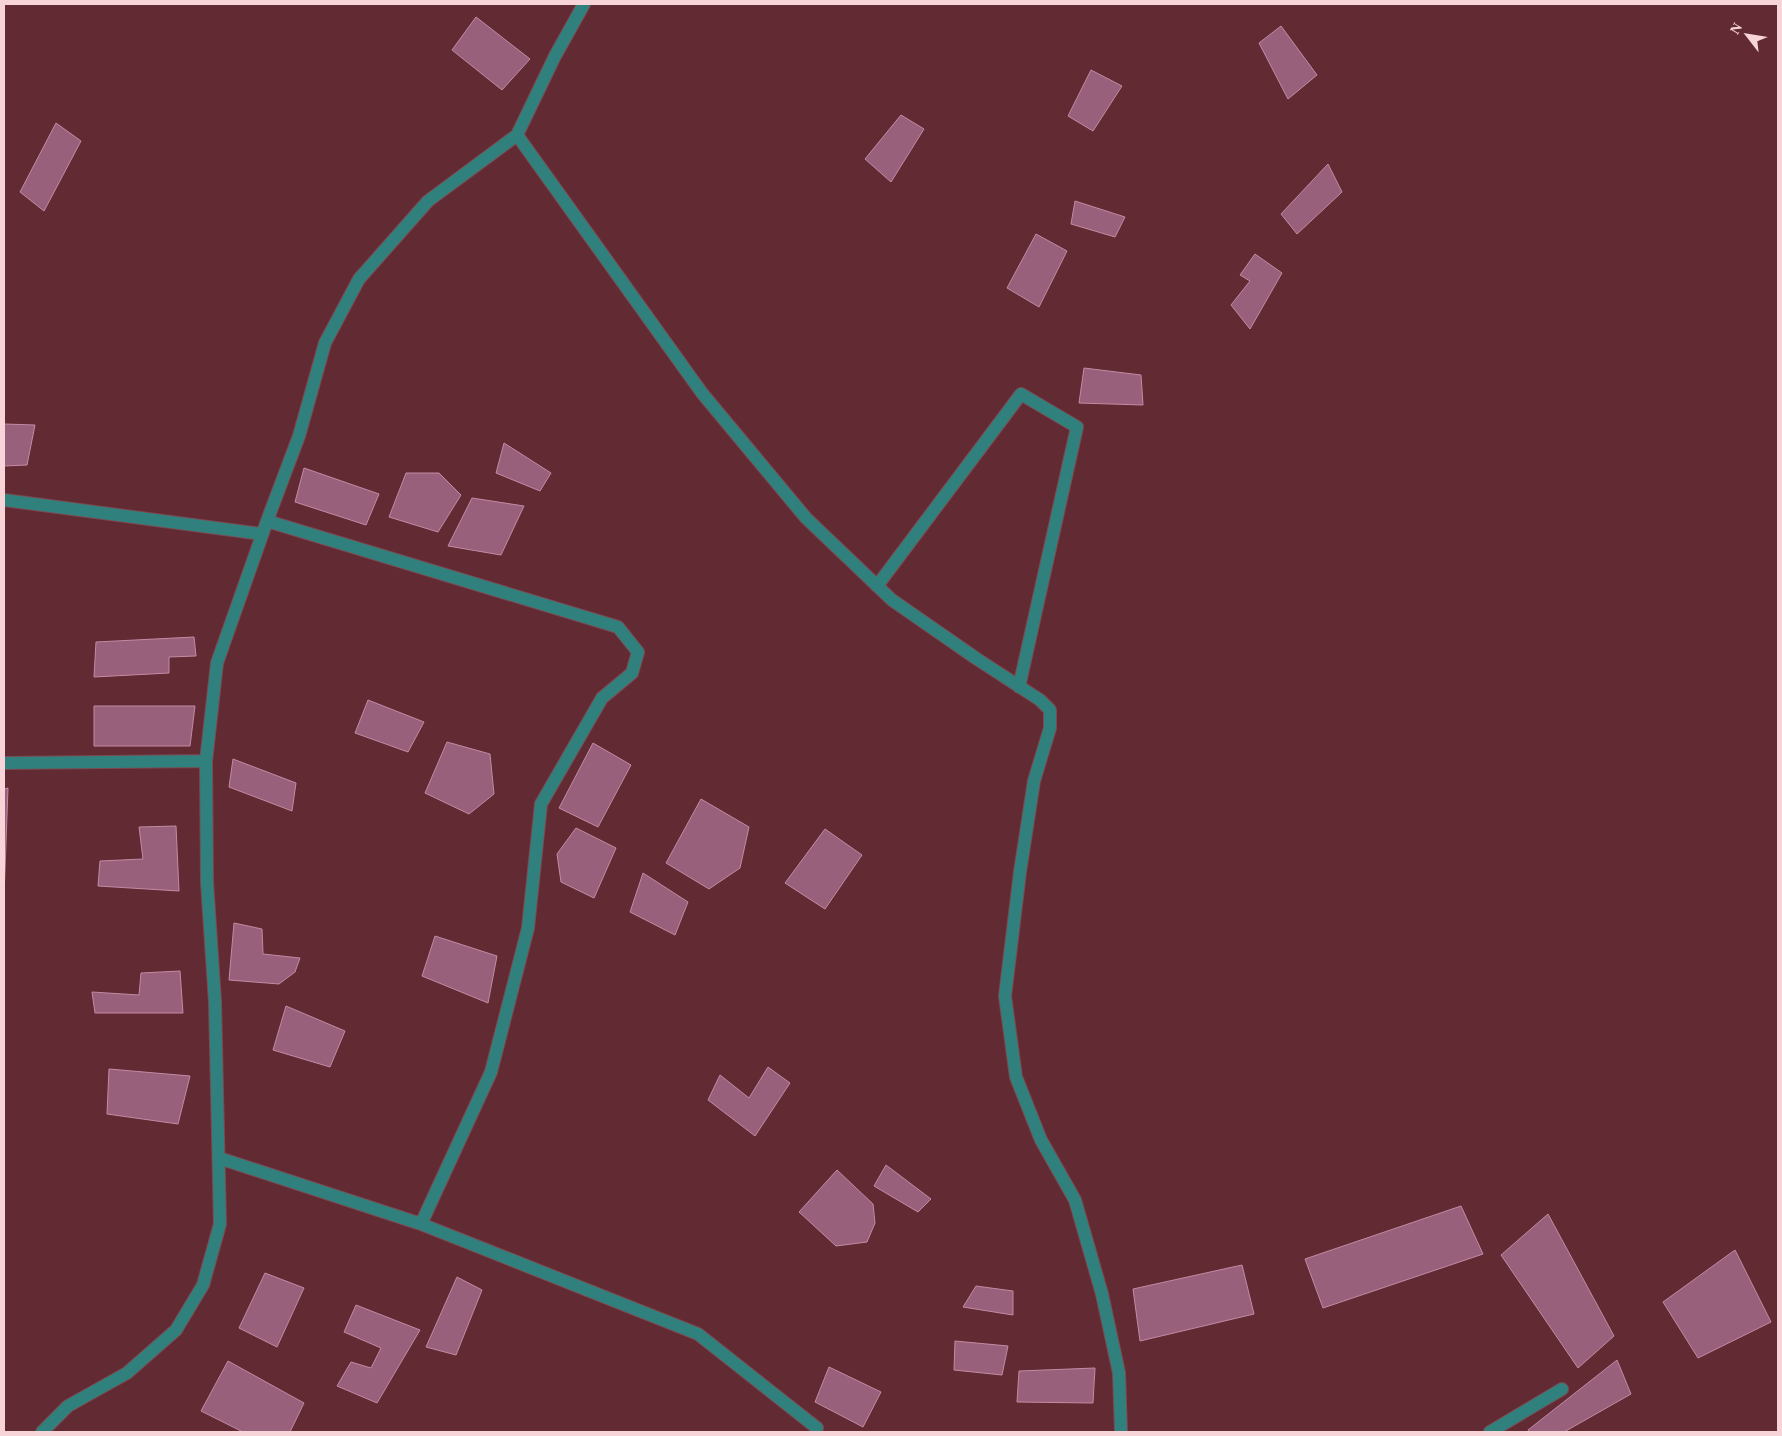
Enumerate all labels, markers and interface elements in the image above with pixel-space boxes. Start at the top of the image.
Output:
north arrow [1722,10,1772,60]
text: N [1727,20,1745,37]

